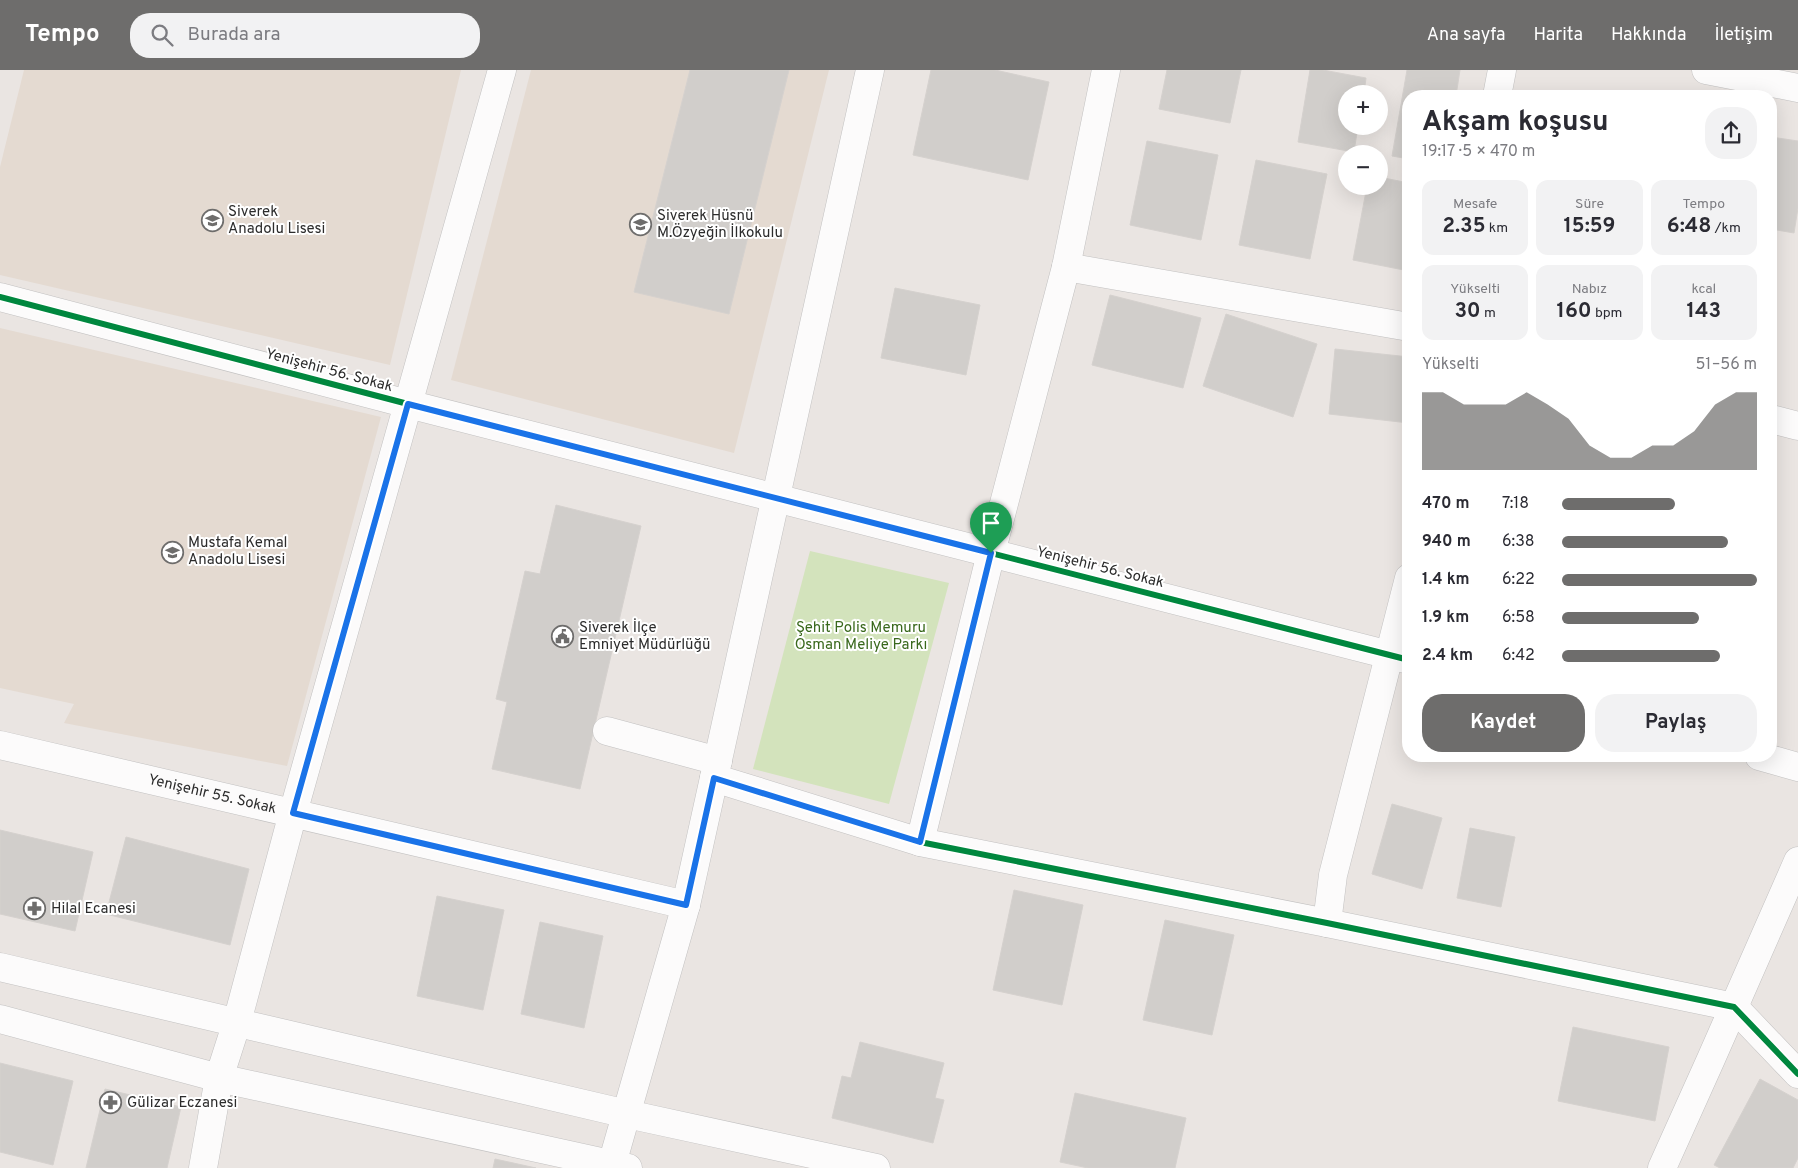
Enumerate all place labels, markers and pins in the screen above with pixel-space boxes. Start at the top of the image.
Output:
place label: Siverek Anadolu Lisesi [228,203,325,239]
place label: Siverek Hüsnü M.Özyeğin İlkokulu [657,207,783,243]
school or university icon: Siverek Anadolu Lisesi [200,209,224,233]
school or university icon: Siverek Hüsnü M.Özyeğin İlkokulu [629,213,653,237]
pin [970,502,1012,553]
place label: Mustafa Kemal Anadolu Lisesi [188,534,288,570]
school or university icon: Mustafa Kemal Anadolu Lisesi [160,540,184,564]
place label: Siverek İlçe Emniyet Müdürlüğü [579,618,710,655]
public building icon: Siverek İlçe Emniyet Müdürlüğü [551,625,575,649]
pharmacy icon: Hilal Ecanesi [23,897,47,921]
place label: Hilal Ecanesi [51,900,136,919]
pharmacy icon: Gülizar Eczanesi [99,1091,123,1115]
place label: Gülizar Eczanesi [127,1094,237,1113]

